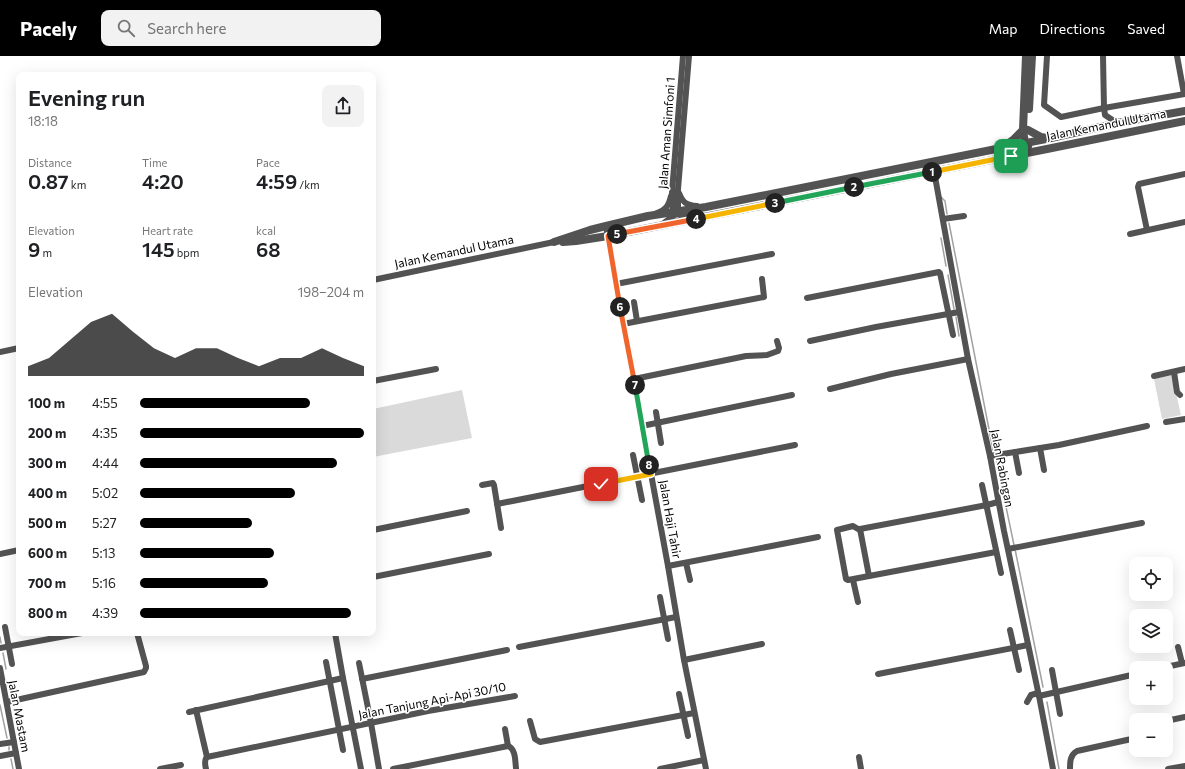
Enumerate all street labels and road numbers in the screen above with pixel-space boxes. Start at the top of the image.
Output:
street label: Jalan Aman Simfoni 1 [655,77,678,189]
street label: Jalan Kemandul Utama [1045,106,1167,143]
street label: Jalan Kemandul Utama [393,232,515,271]
street label: Jalan Rabingan [988,428,1017,508]
street label: Jalan Haji Tahir [656,479,685,560]
street label: Jalan Mastam [5,679,34,753]
street label: Jalan Tanjung Api-Api 30/10 [357,679,507,722]

